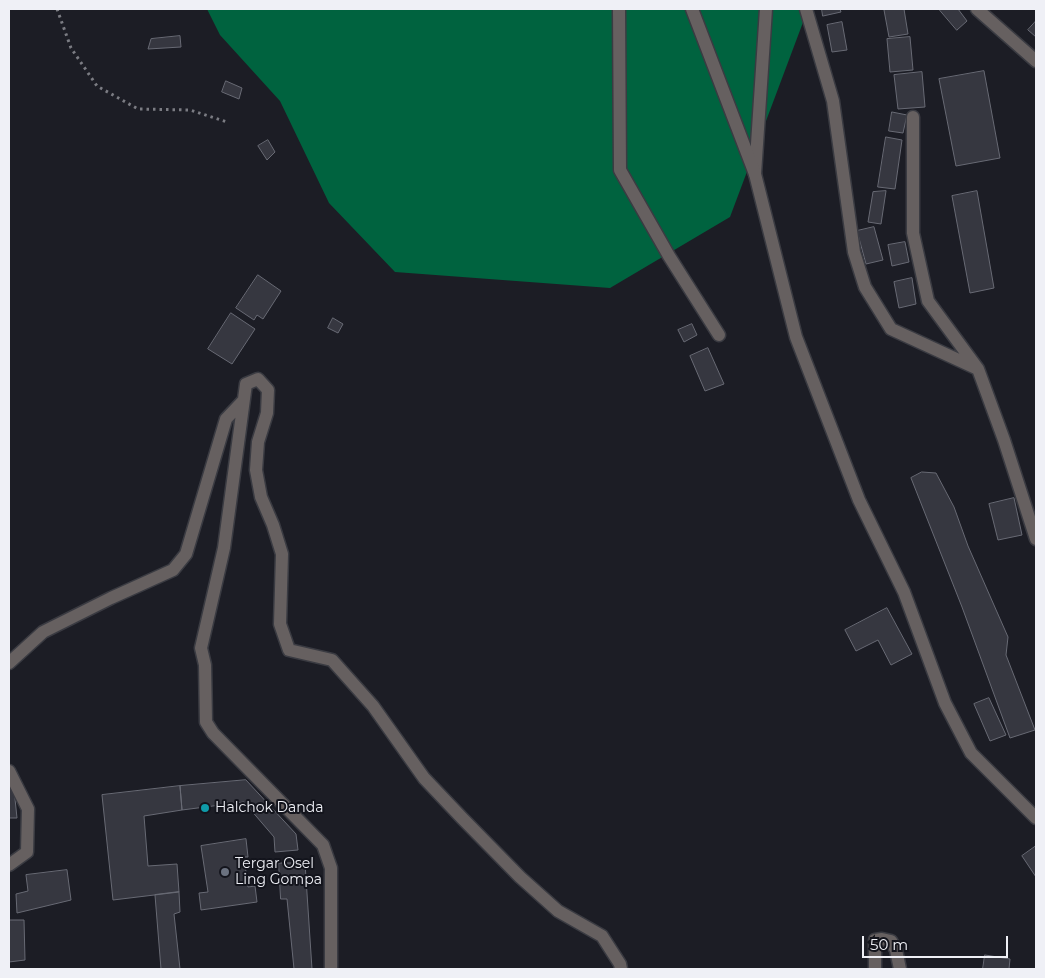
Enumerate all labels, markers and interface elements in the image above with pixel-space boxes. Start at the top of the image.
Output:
place label: Halchok Danda [215,800,324,816]
marker: Halchok Danda [199,802,211,814]
place label: Tergar Osel Ling Gompa [235,856,322,889]
marker: Tergar Osel Ling Gompa [219,866,231,878]
scale bar [865,926,1011,958]
text: 50 m [870,935,908,954]

